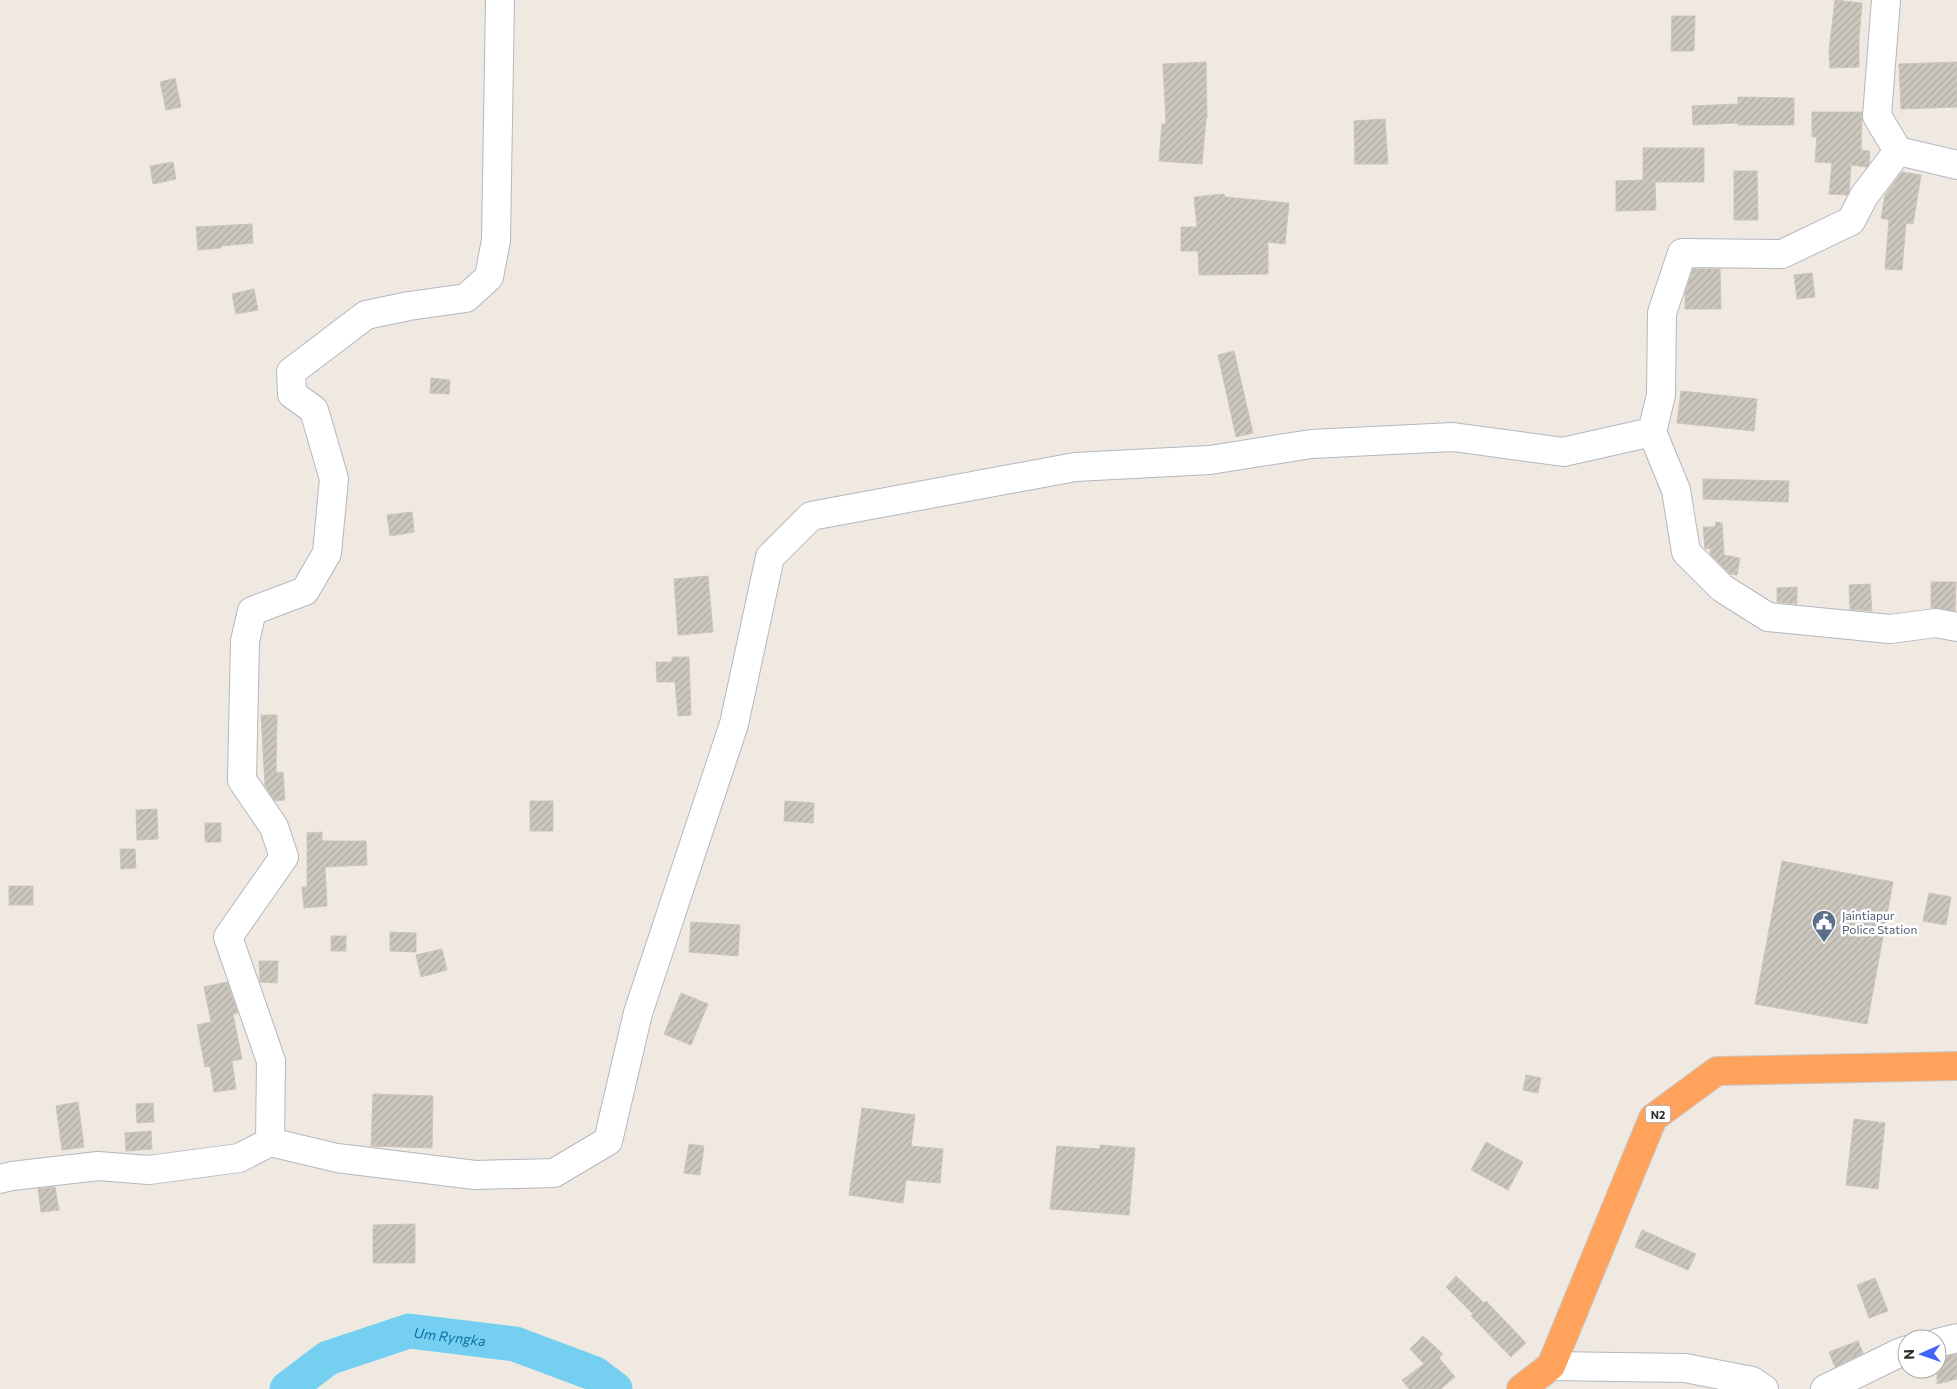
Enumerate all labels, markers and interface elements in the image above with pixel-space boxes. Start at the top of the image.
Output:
place label: Jaintiapur Police Station [1842,908,1917,936]
public building icon: Jaintiapur Police Station [1811,909,1837,943]
road number: N2 [1646,1106,1670,1122]
water label: Um Ryngka [413,1323,487,1349]
north arrow [1897,1329,1947,1379]
text: N [1900,1349,1917,1360]

